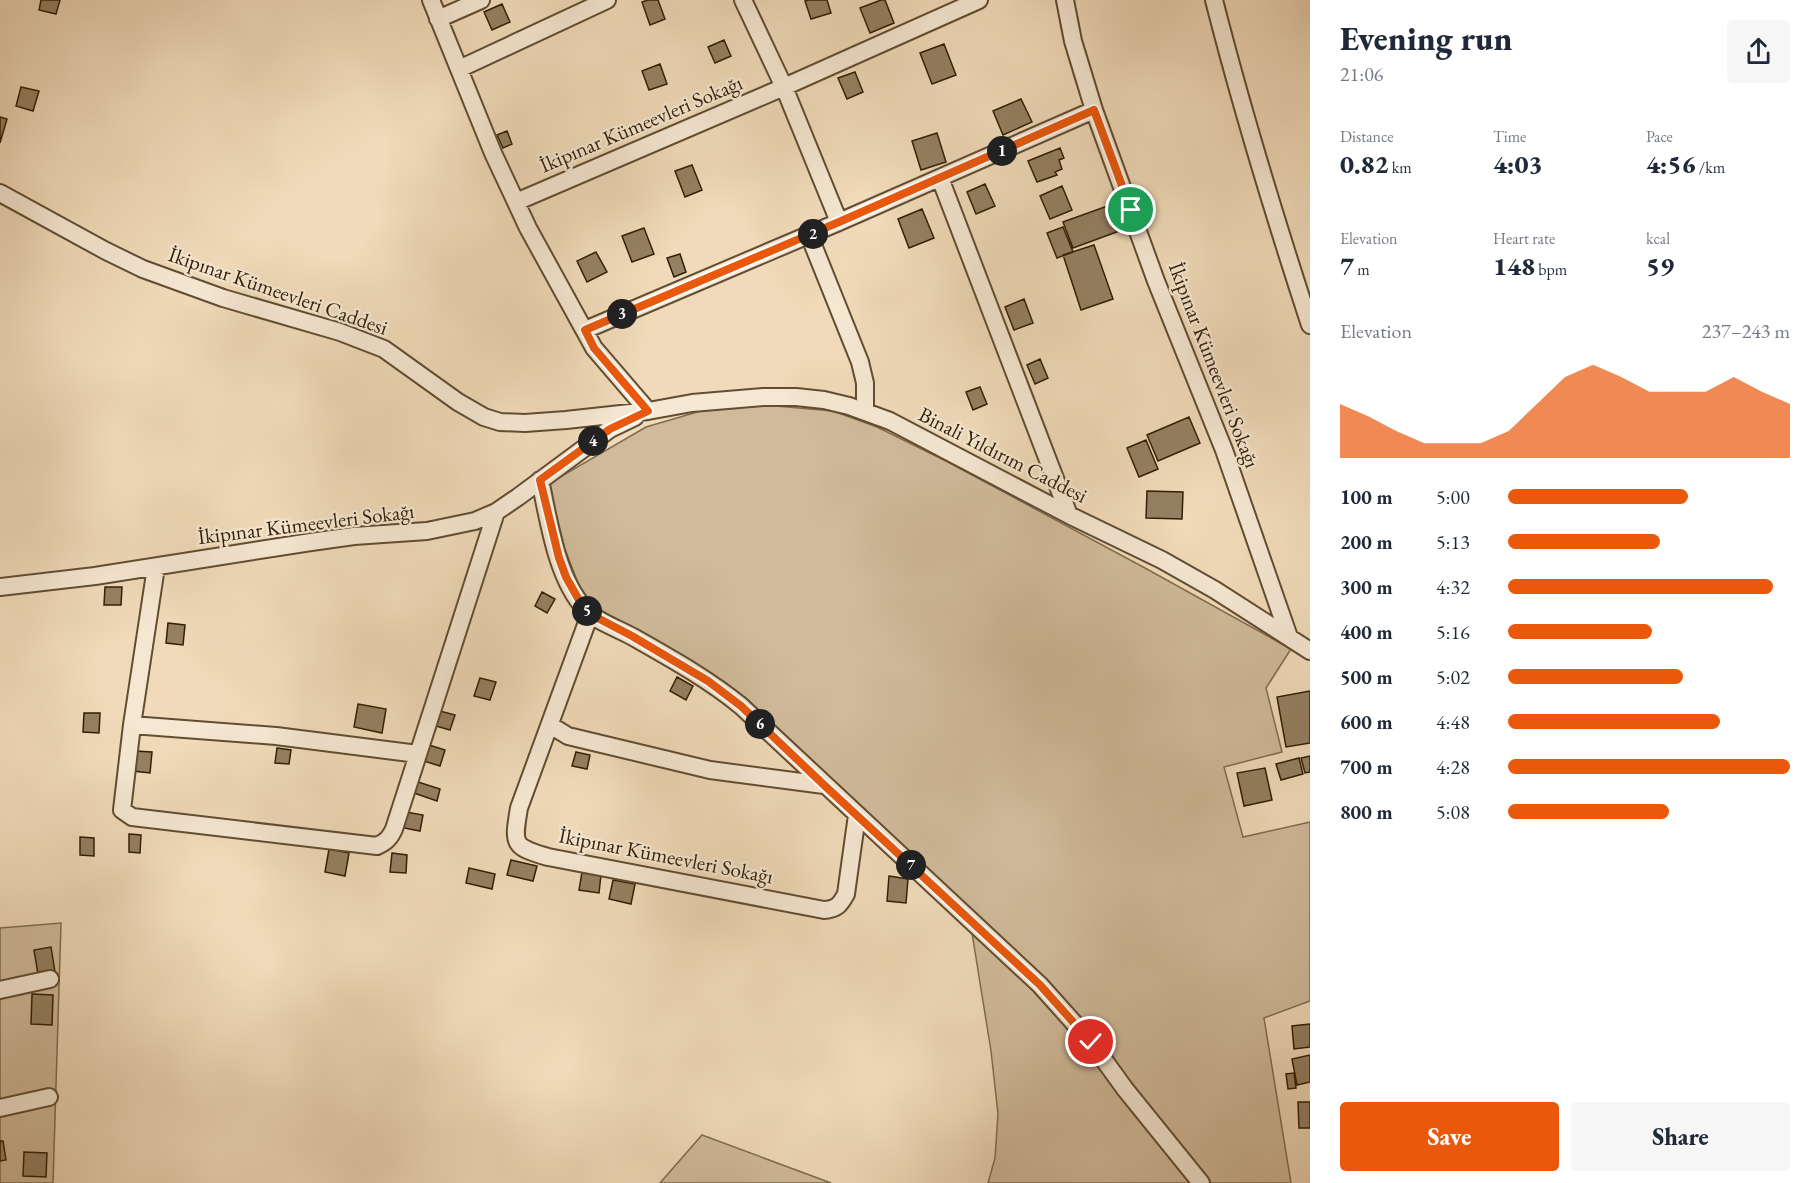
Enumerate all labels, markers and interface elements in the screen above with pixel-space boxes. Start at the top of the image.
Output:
text: Evening run [1340,17,1512,60]
button: share [1727,20,1790,83]
text: 21:06 [1340,61,1383,87]
street label: İkipınar Kümeevleri Sokağı [535,69,746,179]
text: Distance [1340,126,1393,147]
text: Time [1493,126,1526,147]
text: Pace [1646,126,1673,147]
pin: 1 [987,136,1017,166]
text: 1 [998,140,1006,161]
text: 0.82 [1340,147,1389,181]
text: 4:03 [1493,147,1543,181]
text: 4:56 [1646,147,1696,181]
text: km [1389,157,1412,178]
text: /km [1696,157,1725,178]
pin [1105,184,1156,235]
icon: arrive [1114,193,1147,226]
pin: 2 [798,219,828,249]
text: 2 [809,223,817,244]
text: Elevation [1340,228,1398,249]
text: Heart rate [1493,228,1555,249]
text: kcal [1646,228,1670,249]
street label: İkipınar Kümeevleri Caddesi [165,240,391,341]
text: 7 [1340,249,1354,283]
text: 148 [1493,249,1535,283]
text: 59 [1646,249,1674,283]
street label: İkipınar Kümeevleri Sokağı [1163,258,1266,471]
text: m [1354,259,1370,280]
text: bpm [1535,259,1567,280]
pin: 3 [607,299,637,329]
text: 3 [618,303,626,324]
text: Elevation [1340,318,1412,344]
text: 237–243 m [1702,318,1790,344]
street label: Binali Yıldırım Caddesi [914,400,1092,509]
pin: 4 [578,426,608,456]
text: 4 [589,430,597,451]
text: 100 m [1340,484,1393,510]
text: 5:00 [1436,484,1470,510]
street label: İkipınar Kümeevleri Sokağı [196,497,416,550]
text: 200 m [1340,529,1393,555]
text: 5:13 [1436,529,1470,555]
text: 300 m [1340,574,1393,600]
text: 4:32 [1436,574,1470,600]
pin: 5 [572,596,602,626]
text: 5 [583,600,591,621]
text: 400 m [1340,619,1393,645]
text: 5:16 [1436,619,1470,645]
text: 500 m [1340,664,1393,690]
text: 5:02 [1436,664,1470,690]
pin: 6 [745,709,775,739]
text: 600 m [1340,709,1393,735]
text: 4:48 [1436,709,1470,735]
text: 6 [756,713,764,734]
text: 700 m [1340,754,1393,780]
text: 4:28 [1436,754,1470,780]
text: 800 m [1340,799,1393,825]
text: 5:08 [1436,799,1470,825]
street label: İkipınar Kümeevleri Sokağı [557,821,776,890]
pin: 7 [896,850,926,880]
text: 7 [907,854,915,875]
pin [1065,1016,1116,1067]
icon: check [1074,1025,1107,1058]
button: Save [1340,1102,1559,1171]
button: Share [1571,1102,1790,1171]

